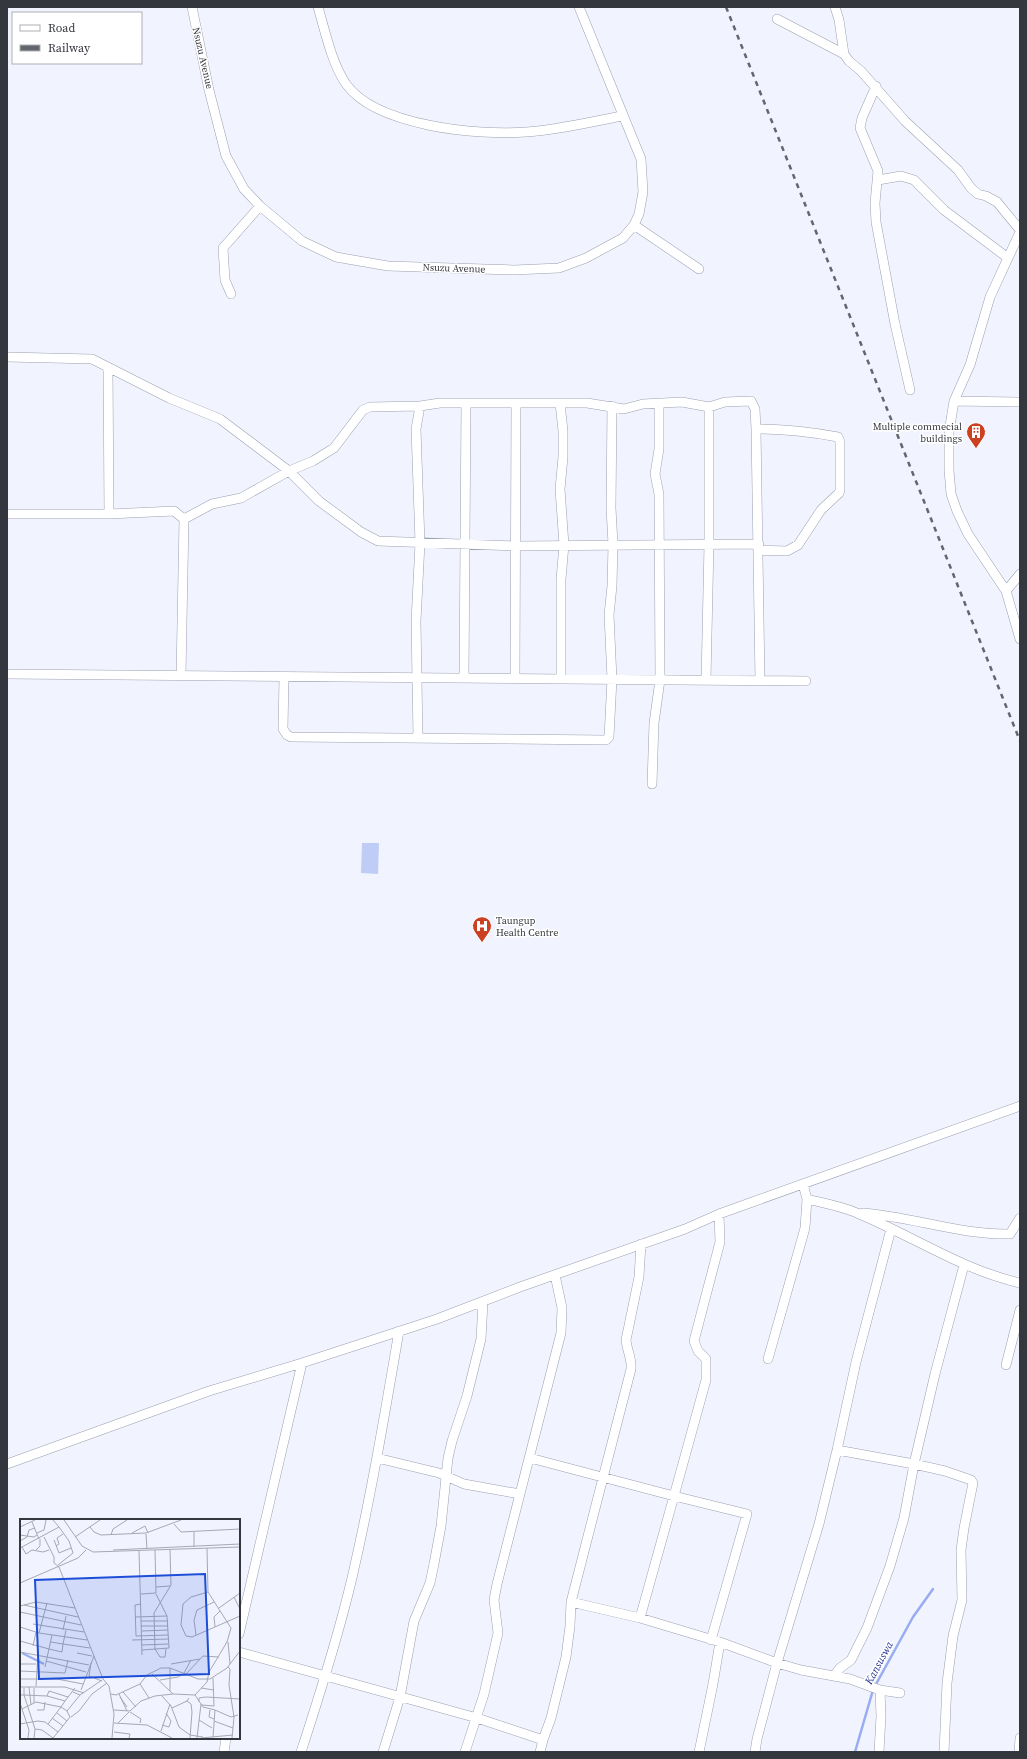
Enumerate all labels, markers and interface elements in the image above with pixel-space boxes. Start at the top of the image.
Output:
legend [12,12,142,64]
text: Road [48,20,75,36]
street label: Nsuzu Avenue [190,26,216,90]
text: Railway [48,40,91,56]
street label: Nsuzu Avenue [422,260,486,276]
place label: Multiple commecial buildings [873,420,962,445]
building icon: Multiple commecial buildings [965,421,987,449]
place label: Taungup Health Centre [496,914,558,939]
hospital icon: Taungup Health Centre [471,915,493,943]
inset map [20,1519,240,1739]
water label: Kansuswa [861,1639,897,1688]

